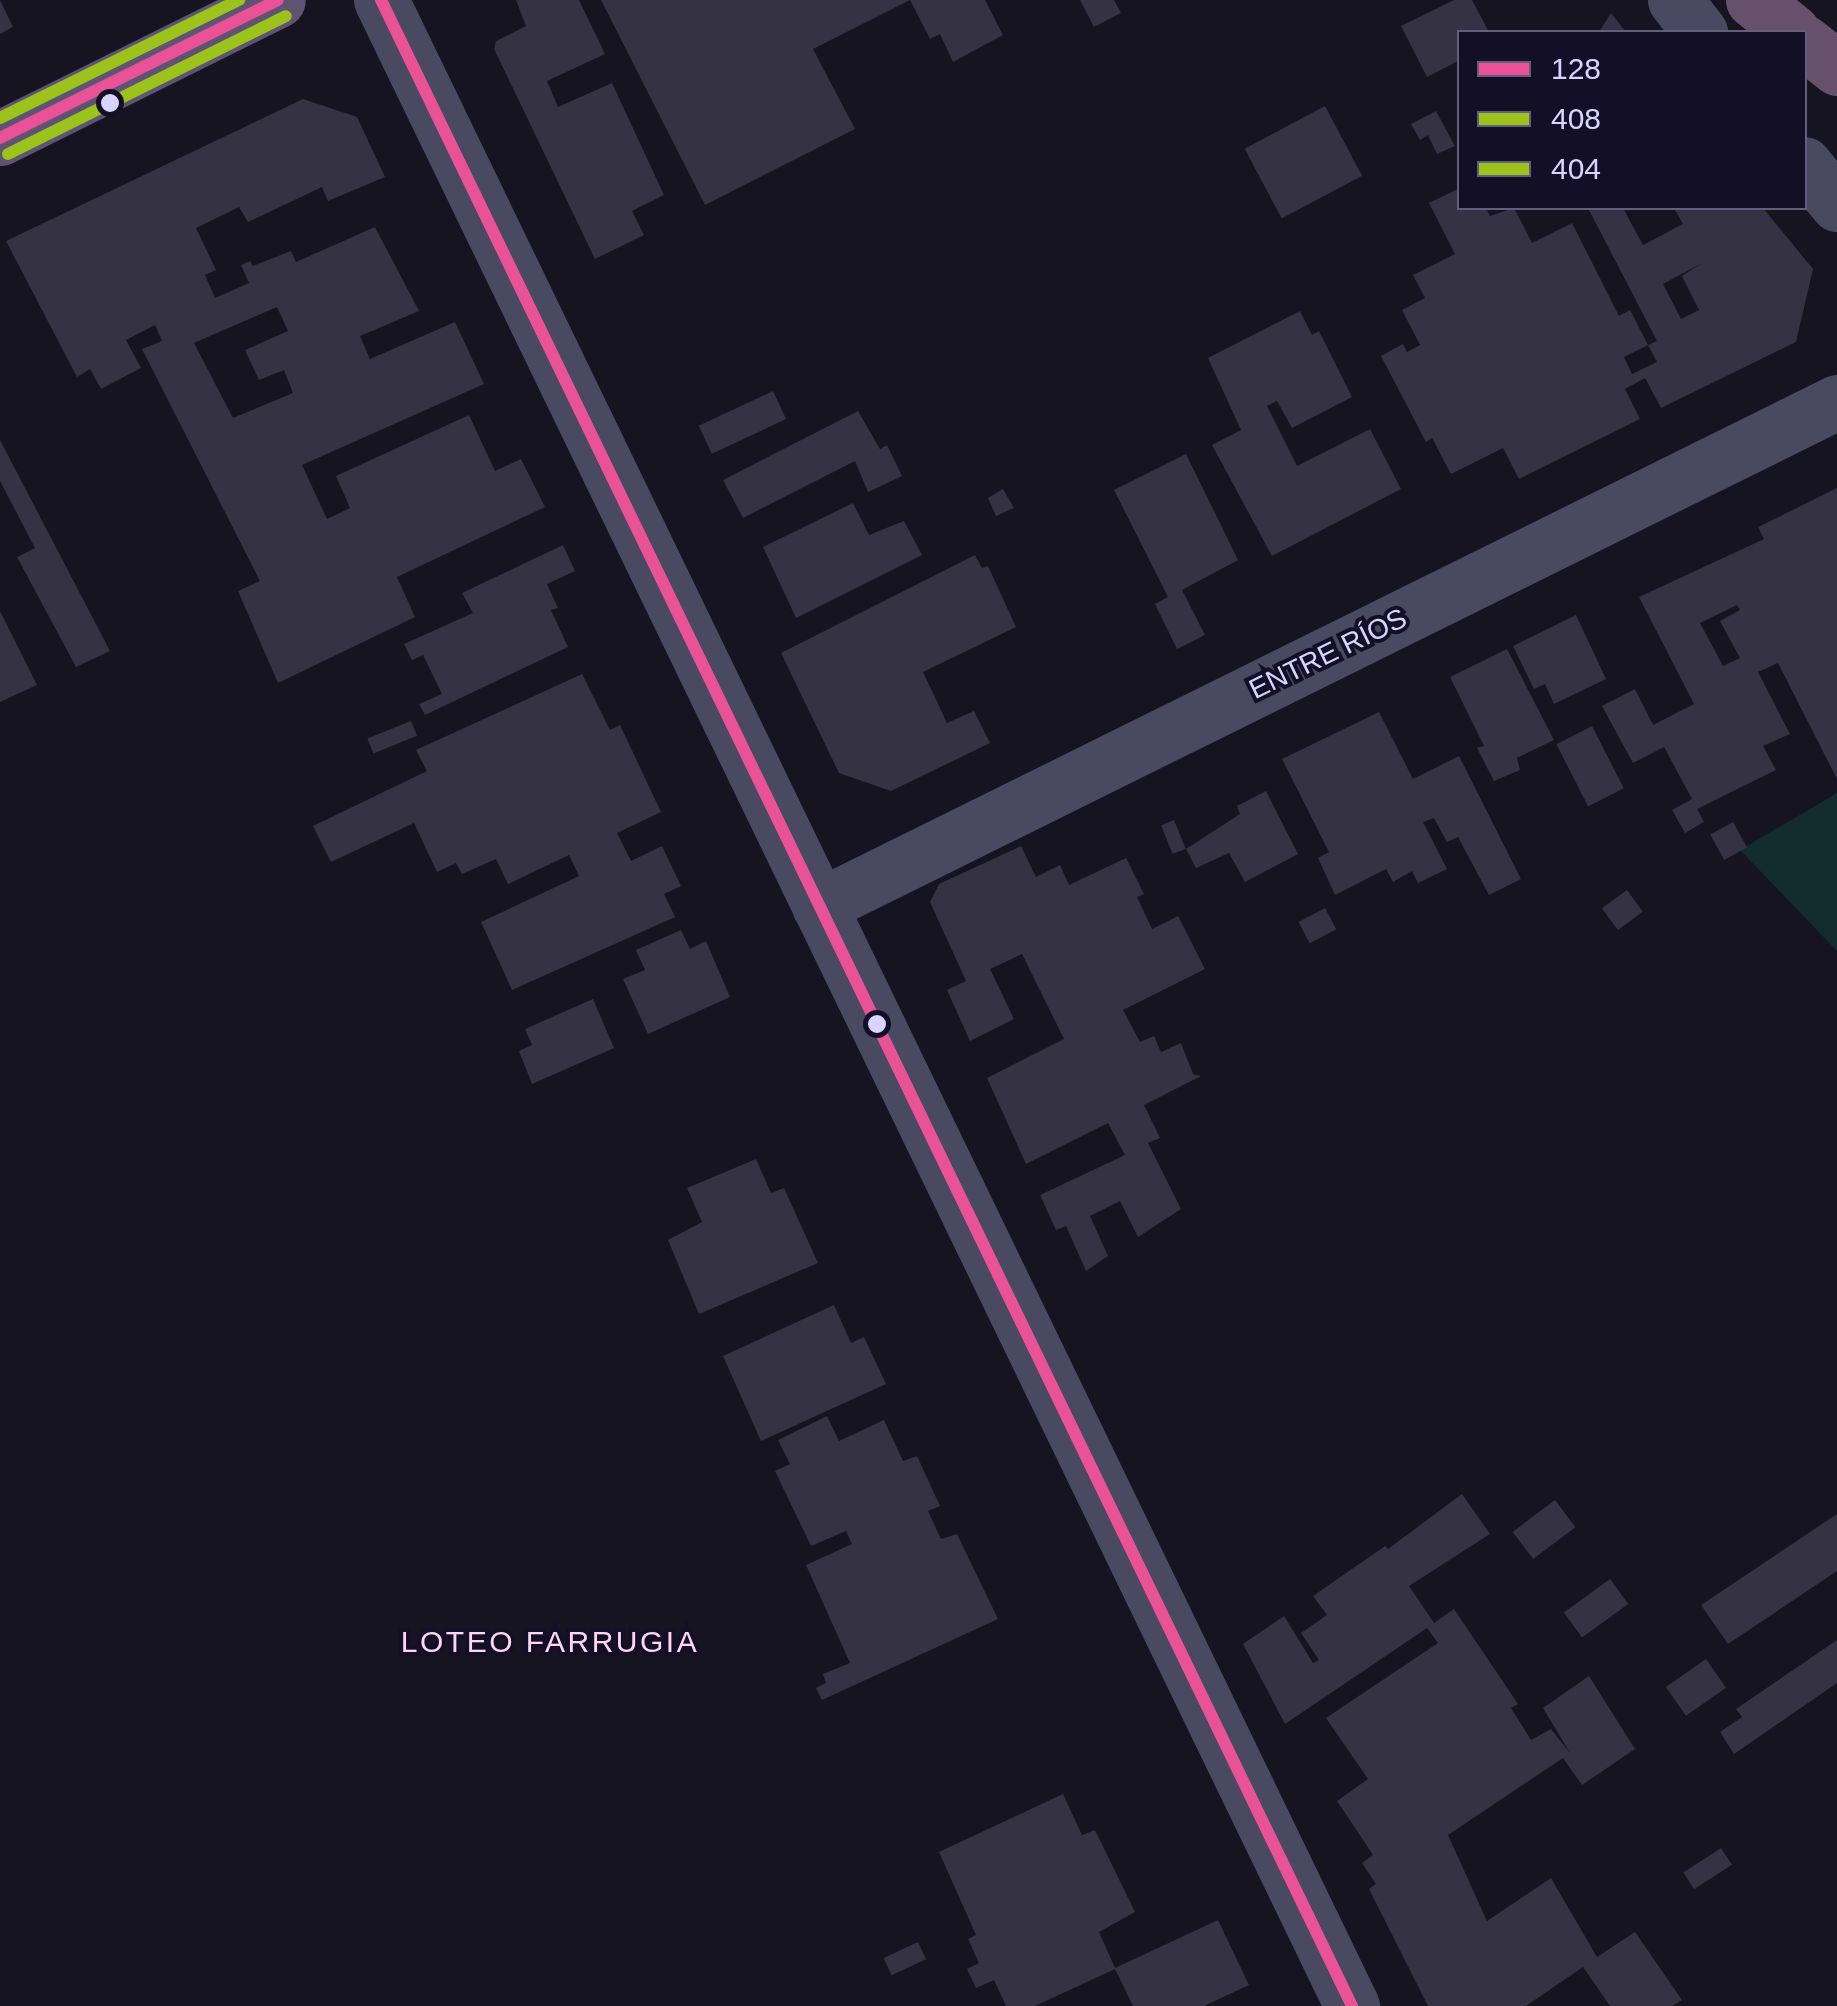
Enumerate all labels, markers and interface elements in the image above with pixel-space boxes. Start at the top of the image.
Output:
legend [1457,30,1807,210]
text: 128 [1551,52,1601,85]
unlabelled marker [100,93,120,113]
text: 408 [1551,102,1601,135]
text: 404 [1551,152,1601,185]
street label: ENTRE RÍOS [1244,601,1412,707]
unlabelled marker [867,1014,887,1034]
district label: LOTEO FARRUGIA [401,1624,699,1660]

